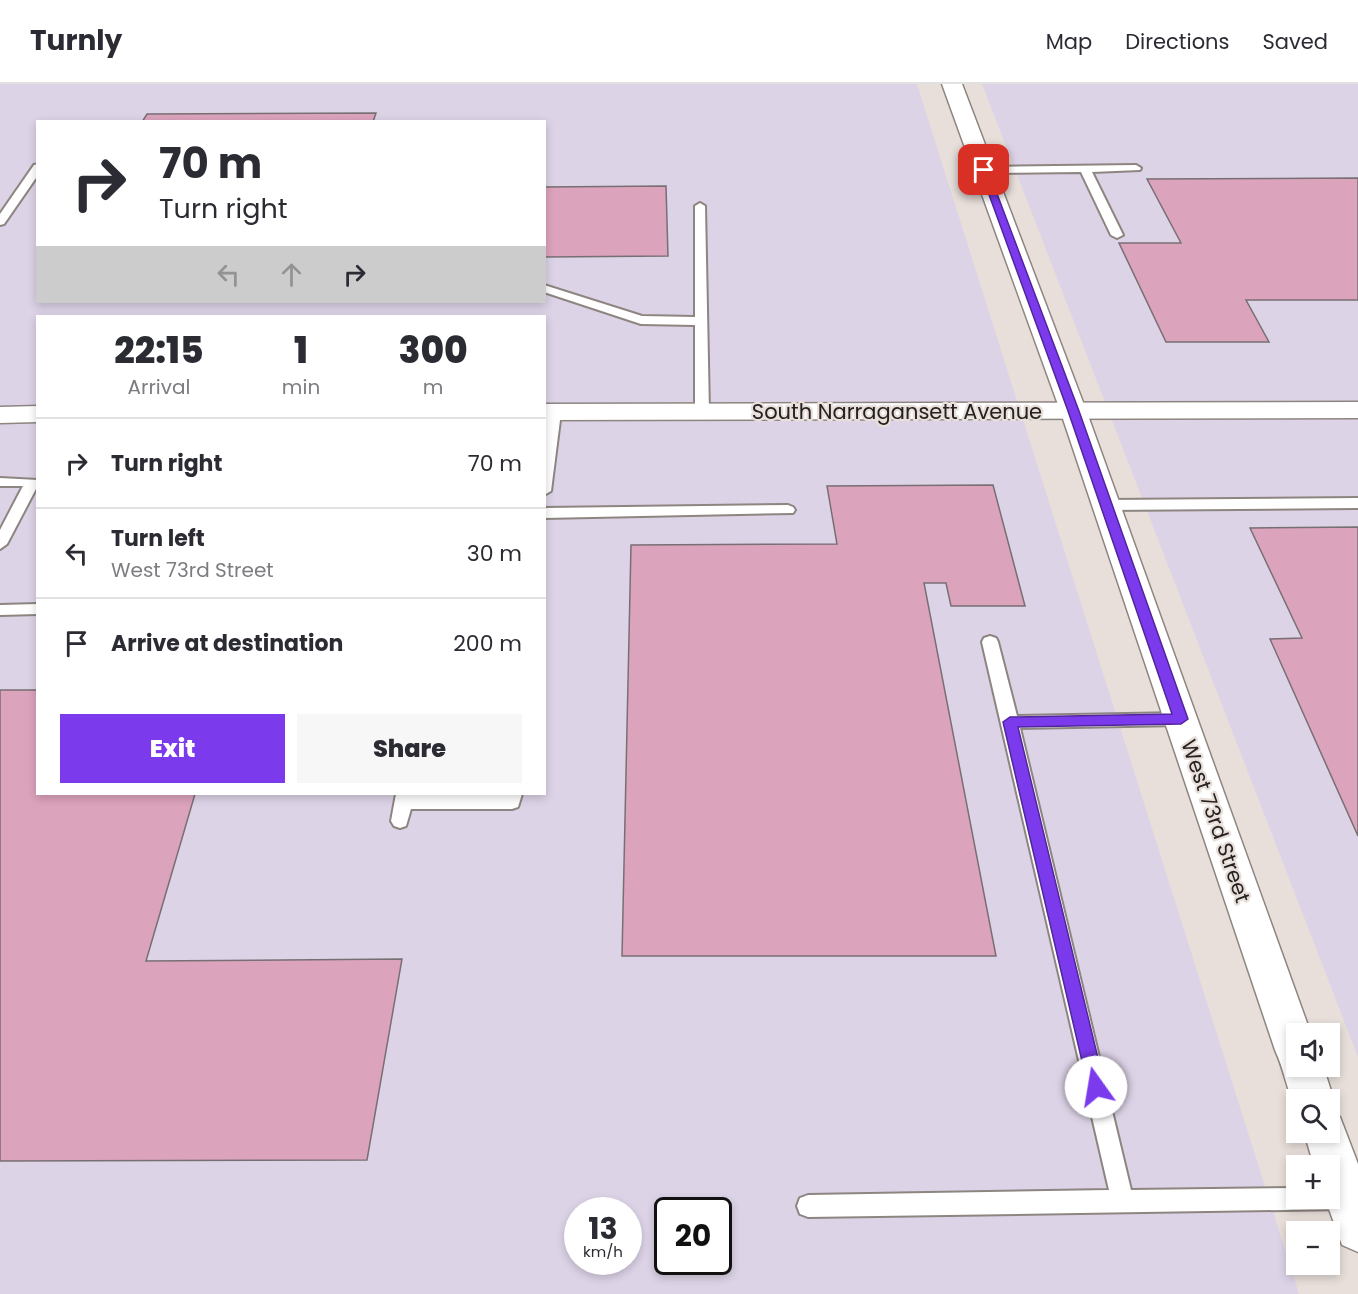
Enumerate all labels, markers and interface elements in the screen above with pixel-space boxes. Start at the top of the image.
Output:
text: Turnly [30,21,122,60]
text: Map [1046,27,1092,56]
text: Directions [1125,27,1229,56]
text: Saved [1262,27,1328,56]
text: 70 m [159,134,262,193]
icon: right [60,144,138,222]
pin [958,144,1009,195]
icon: arrive [967,153,1000,186]
text: Turn right [159,190,288,227]
icon: left [212,258,245,291]
icon: ahead [275,258,308,291]
icon: right [338,258,371,291]
text: 22:15 [114,325,204,376]
text: 1 [294,325,308,376]
text: 300 [398,325,468,376]
text: Arrival [127,373,190,401]
text: min [282,373,320,401]
text: m [423,373,443,401]
street label: South Narragansett Avenue [752,397,1042,426]
icon: right [60,447,93,480]
text: Turn right [111,448,222,479]
text: 70 m [468,448,522,479]
text: Turn left [111,523,205,554]
icon: left [60,537,93,570]
text: 30 m [467,538,522,569]
text: West 73rd Street [111,556,274,584]
icon: arrive [60,627,93,660]
text: Arrive at destination [111,628,343,659]
text: 200 m [453,628,522,659]
button: Exit [60,714,285,783]
button: Share [297,714,522,783]
street label: West 73rd Street [1175,736,1257,906]
map controls [1286,1023,1340,1275]
button: sound [1286,1023,1340,1077]
position arrow [1064,1055,1128,1119]
button: search [1286,1089,1340,1143]
button: + [1286,1155,1340,1209]
speed limit sign: 20 [654,1197,732,1275]
text: 13 [588,1207,618,1250]
button: − [1286,1221,1340,1275]
text: km/h [583,1241,623,1262]

